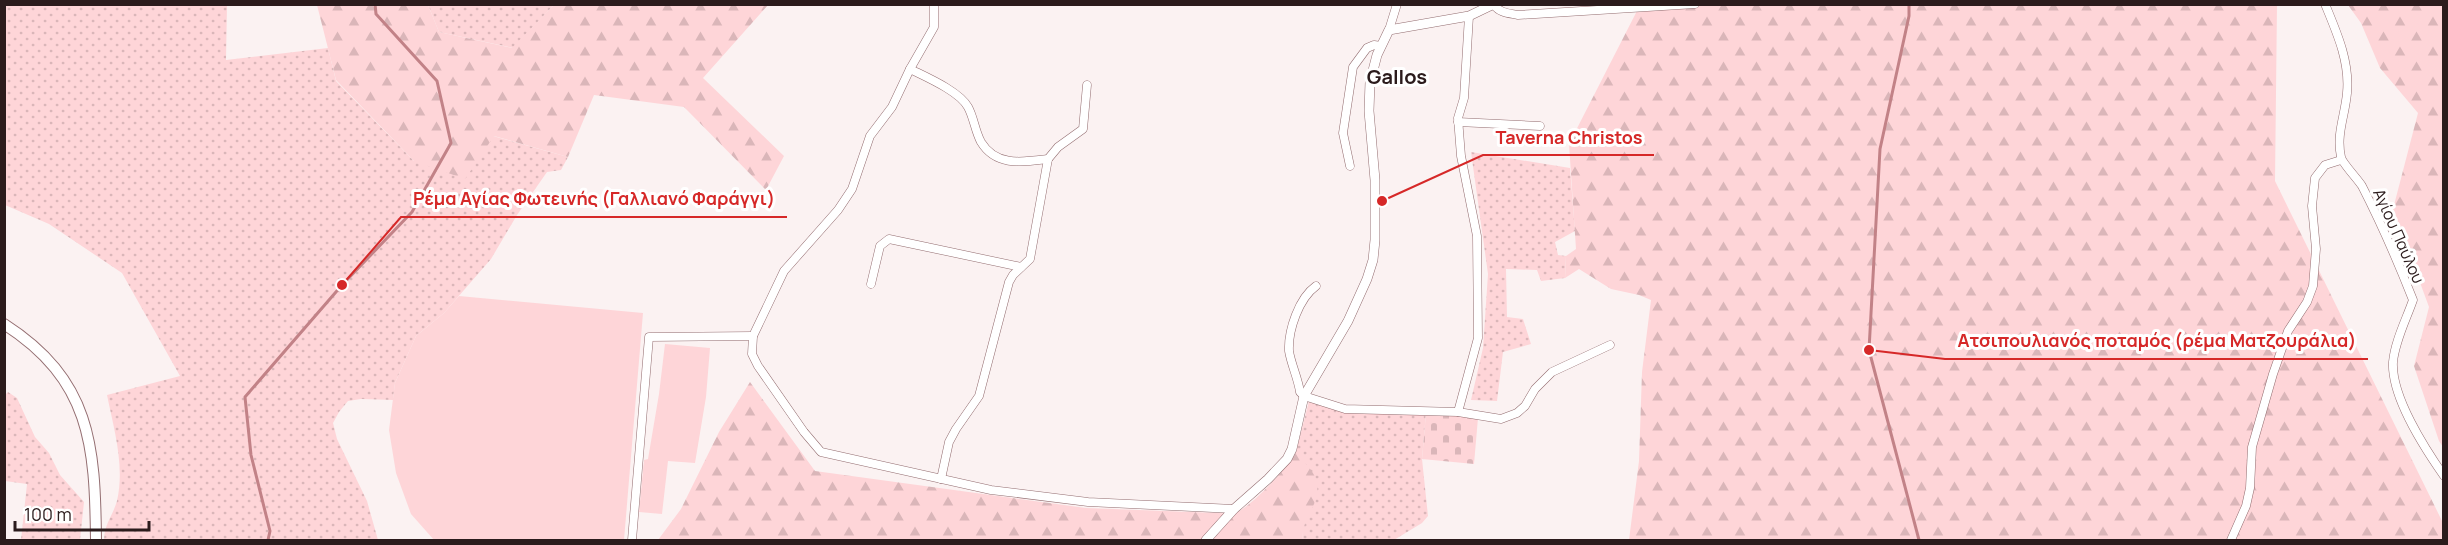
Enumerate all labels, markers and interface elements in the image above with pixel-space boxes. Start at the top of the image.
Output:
district label: Gallos [1367,63,1427,90]
callout: Taverna Christos [1483,119,1654,155]
text: Taverna Christos [1496,125,1643,149]
callout: Ρέμα Αγίας Φωτεινής (Γαλλιανό Φαράγγι) [401,181,787,217]
street label: Αγίου Παύλου [2368,185,2430,287]
text: Ρέμα Αγίας Φωτεινής (Γαλλιανό Φαράγγι) [413,186,775,210]
callout: Ατσιπουλιανός ποταμός (ρέμα Ματζουράλια) [1945,323,2368,359]
text: Ατσιπουλιανός ποταμός (ρέμα Ματζουράλια) [1958,328,2356,352]
scale bar [15,494,148,532]
text: 100 m [24,502,72,526]

